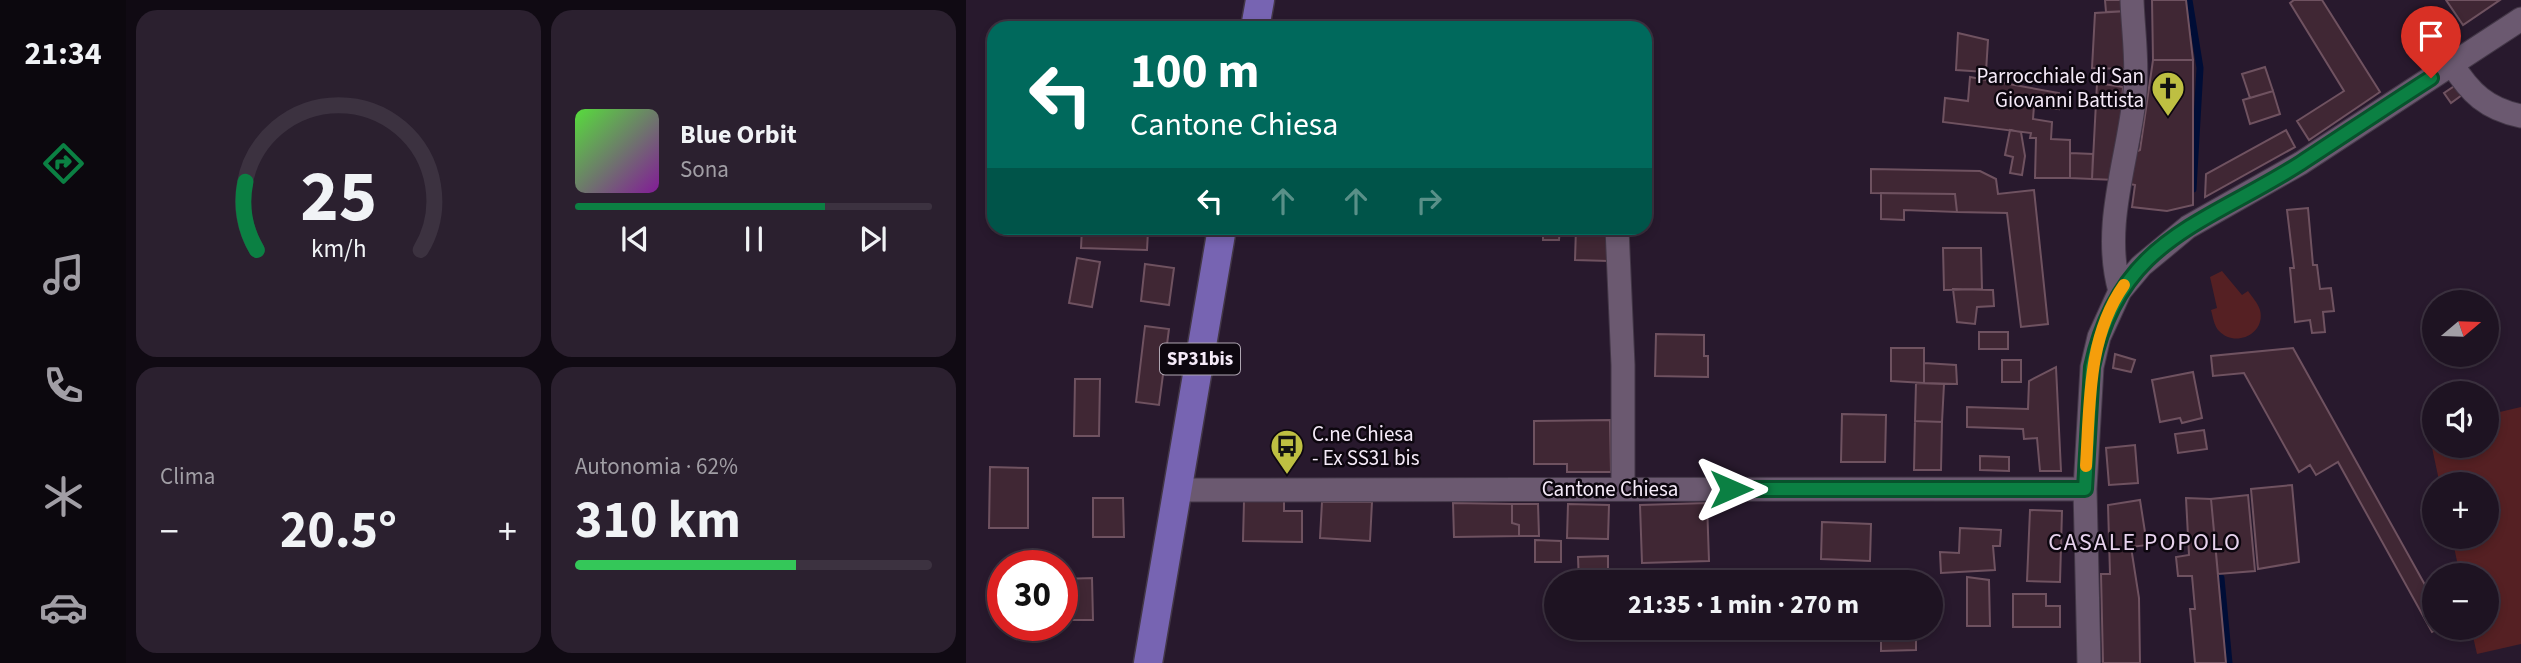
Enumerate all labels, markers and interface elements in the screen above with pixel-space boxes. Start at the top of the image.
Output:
pin [2401,6,2461,78]
icon: arrive [2412,17,2450,55]
text: 21:34 [24,31,102,77]
text: 100 m [1130,37,1259,107]
icon: left [1015,49,1106,140]
place label: Parrocchiale di San Giovanni Battista [1977,61,2144,115]
church icon: Parrocchiale di San Giovanni Battista [2149,69,2187,118]
text: Cantone Chiesa [1130,102,1338,148]
text: Blue Orbit [680,116,797,153]
icon: directions [39,139,88,188]
text: 25 [300,145,377,249]
text: Sona [680,153,729,186]
icon: left [1191,182,1229,220]
icon: ahead [1264,182,1302,220]
icon: ahead [1337,182,1375,220]
icon: right [1410,182,1448,220]
icon: previous [616,220,654,258]
icon: pause [735,220,773,258]
icon: next [854,220,892,258]
text: km/h [311,231,366,267]
icon: music [39,250,88,299]
north arrow [2422,290,2499,368]
map controls [2422,290,2499,640]
road number: SP31bis [1160,344,1240,374]
icon: phone [39,361,88,410]
button: sound [2422,381,2499,458]
place label: C.ne Chiesa - Ex SS31 bis [1312,419,1420,473]
bus stop icon: C.ne Chiesa - Ex SS31 bis [1268,427,1306,476]
text: Autonomia · 62% [575,450,738,483]
position arrow [1694,452,1768,526]
text: Clima [160,460,215,493]
icon: climate [39,472,88,521]
button: + [2422,472,2499,549]
street label: Cantone Chiesa [1542,474,1678,504]
text: 310 km [575,484,741,558]
text: 20.5° [280,494,397,568]
text: − [160,505,179,559]
text: + [498,505,517,559]
district label: CASALE POPOLO [2048,525,2242,560]
speed limit sign: 30 [987,550,1078,641]
button: − [2422,563,2499,640]
icon: car [39,583,88,632]
text: 21:35 · 1 min · 270 m [1628,586,1859,623]

